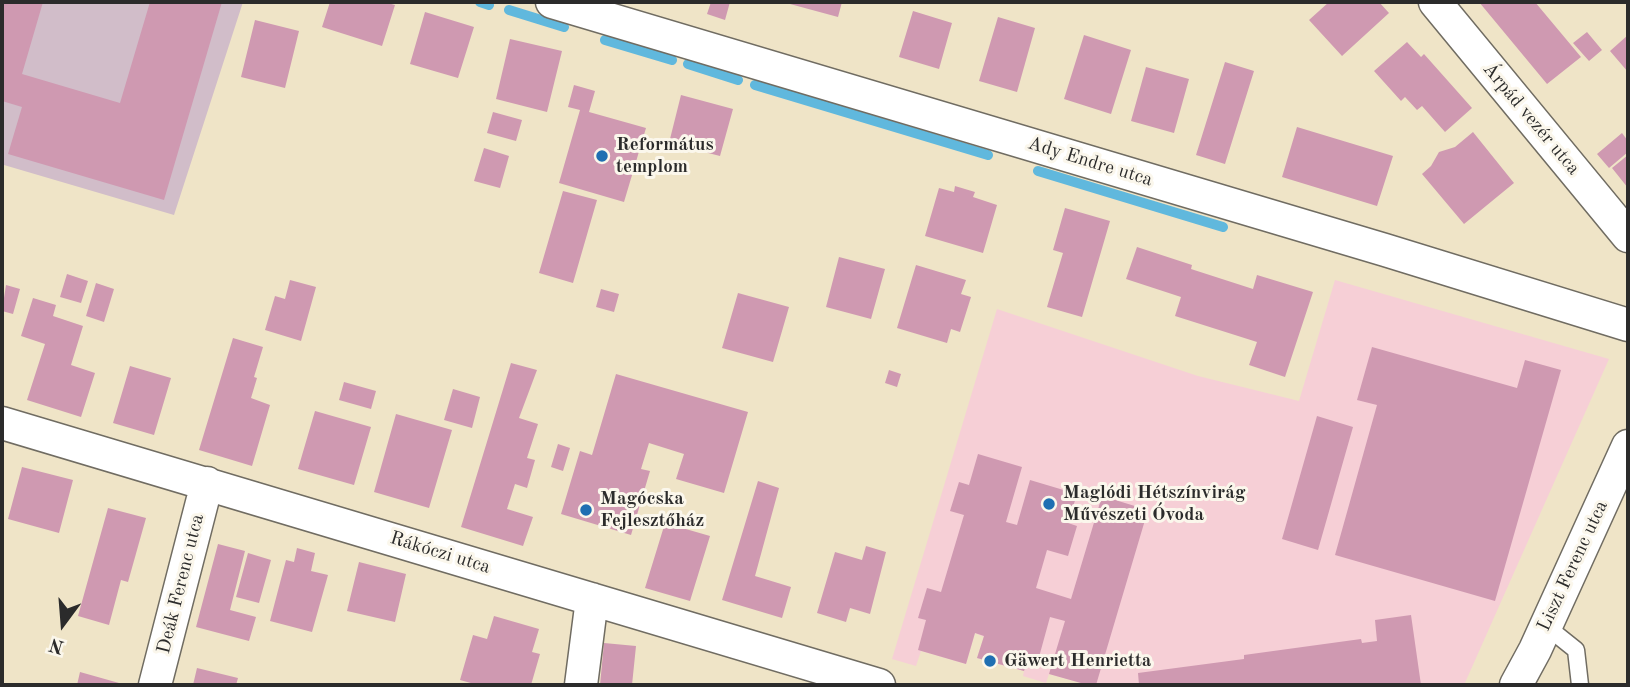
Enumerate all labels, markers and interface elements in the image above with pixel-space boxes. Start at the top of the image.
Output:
street label: Árpád vezér utca [1477,58,1585,180]
street label: Ady Endre utca [1025,132,1155,192]
place label: Református templom [616,134,714,178]
marker: Református templom [594,148,610,164]
place label: Maglódi Hétszínvirág Művészeti Óvoda [1063,482,1245,526]
place label: Magócska Fejlesztőház [600,488,704,532]
marker: Maglódi Hétszínvirág Művészeti Óvoda [1041,496,1057,512]
street label: Liszt Ferenc utca [1533,497,1613,635]
marker: Magócska Fejlesztőház [578,502,594,518]
street label: Deák Ferenc utca [153,512,209,656]
street label: Rákóczi utca [387,527,493,579]
north arrow [28,589,98,659]
text: N [47,634,67,656]
place label: Gäwert Henrietta [1004,650,1152,672]
marker: Gäwert Henrietta [982,653,998,669]

